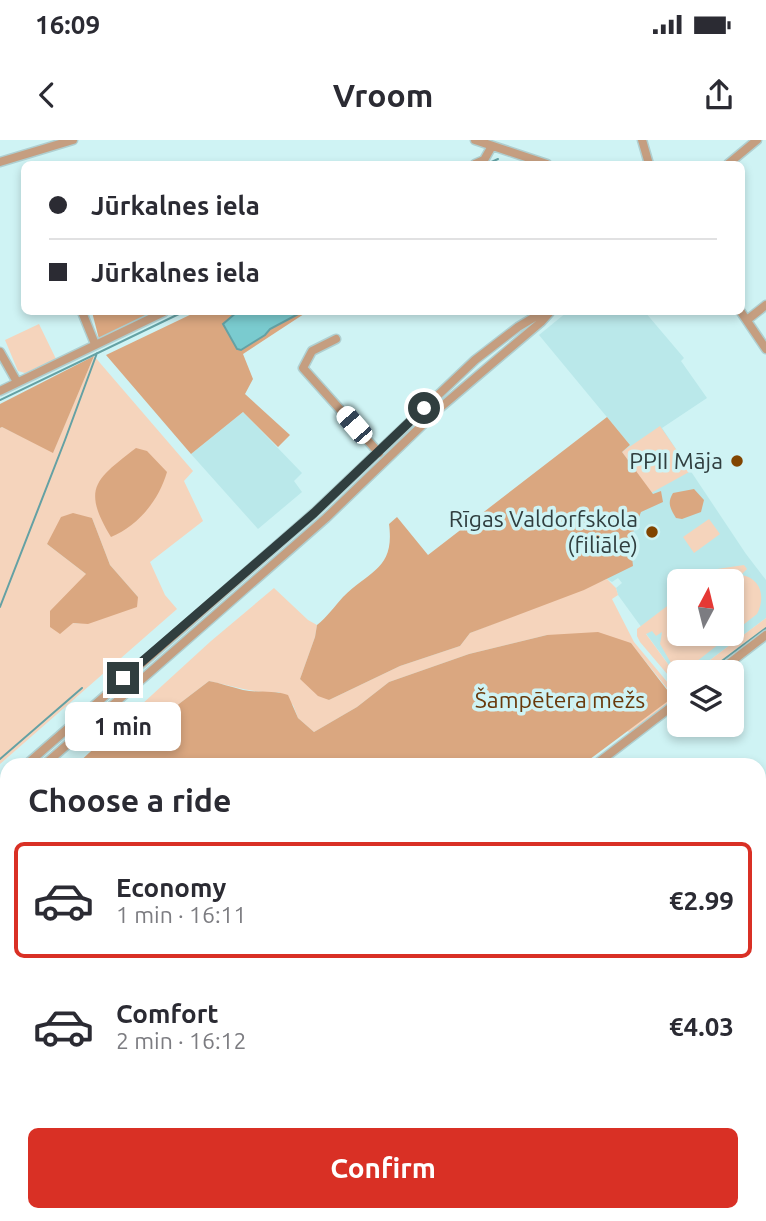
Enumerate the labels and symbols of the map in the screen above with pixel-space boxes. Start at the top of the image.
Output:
route start [408,392,440,424]
car [333,402,376,448]
place label: PPII Māja [629,448,723,473]
marker: PPII Māja [729,453,745,469]
place label: Rīgas Valdorfskola (filiāle) [449,506,638,558]
marker: Rīgas Valdorfskola (filiāle) [644,524,660,540]
north arrow [667,569,744,646]
route end [107,662,139,694]
park label: Šampētera mežs [475,687,645,712]
callout: 1 min [65,702,181,752]

